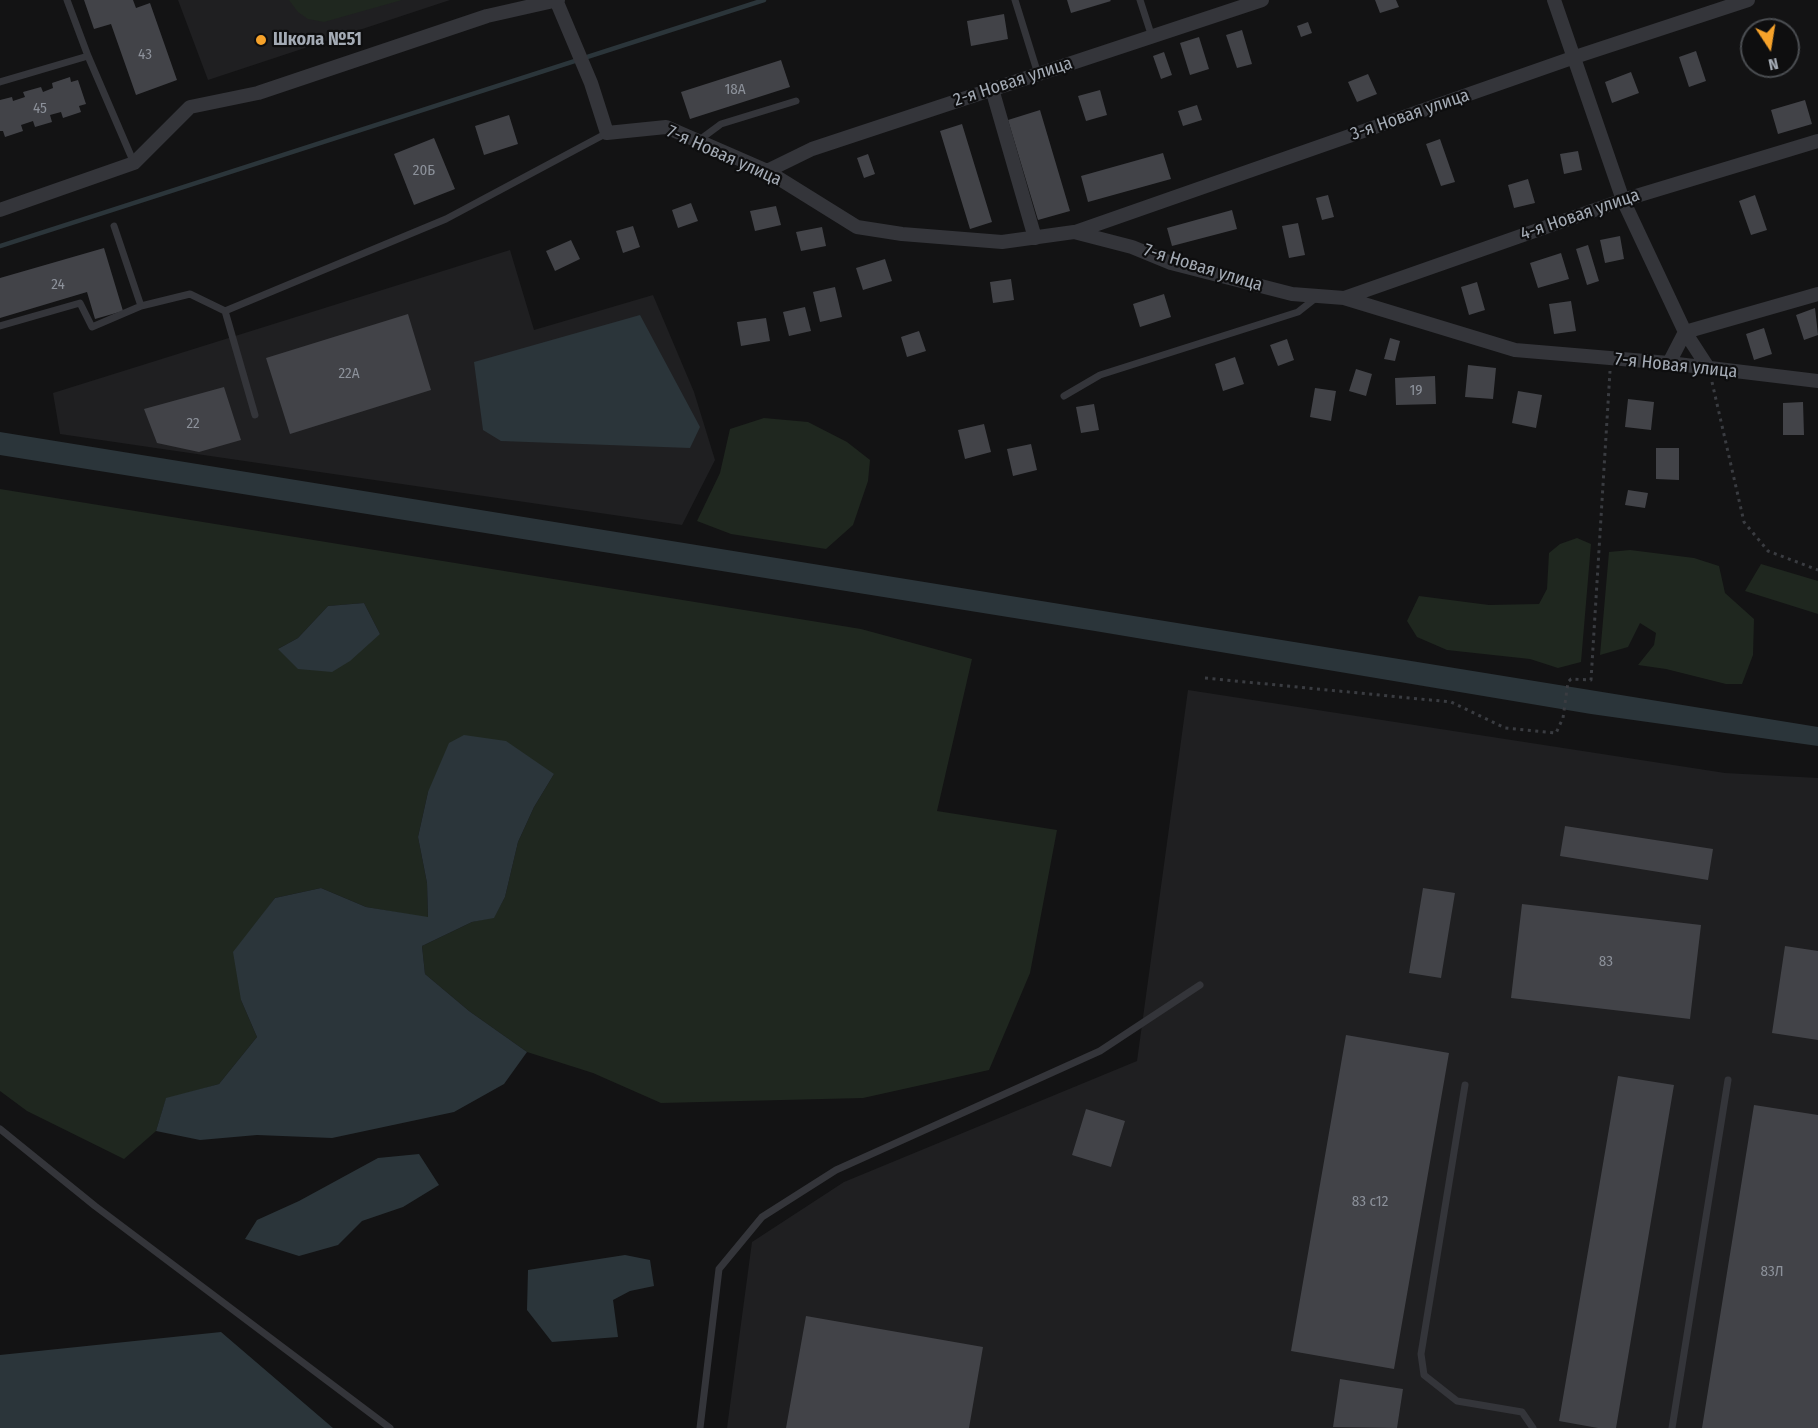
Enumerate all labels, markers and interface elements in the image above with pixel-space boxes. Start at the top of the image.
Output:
north arrow [1740,18,1800,78]
place label: Школа №51 [273,29,362,51]
marker: Школа №51 [254,33,268,47]
house number: 43 [138,46,152,64]
street label: 2-я Новая улица [951,53,1075,111]
text: N [1767,54,1780,74]
house number: 18А [724,81,746,99]
street label: 3-я Новая улица [1348,85,1472,145]
house number: 45 [33,100,47,118]
street label: 7-я Новая улица [663,121,785,191]
house number: 20Б [413,162,435,180]
street label: 4-я Новая улица [1518,185,1642,245]
street label: 7-я Новая улица [1141,240,1265,296]
house number: 24 [51,276,65,294]
street label: 7-я Новая улица [1614,349,1738,383]
house number: 22А [338,365,360,383]
house number: 19 [1409,382,1423,400]
house number: 22 [186,415,200,433]
house number: 83 [1599,953,1613,971]
house number: 83 с12 [1352,1193,1388,1211]
house number: 83Л [1760,1263,1784,1281]

